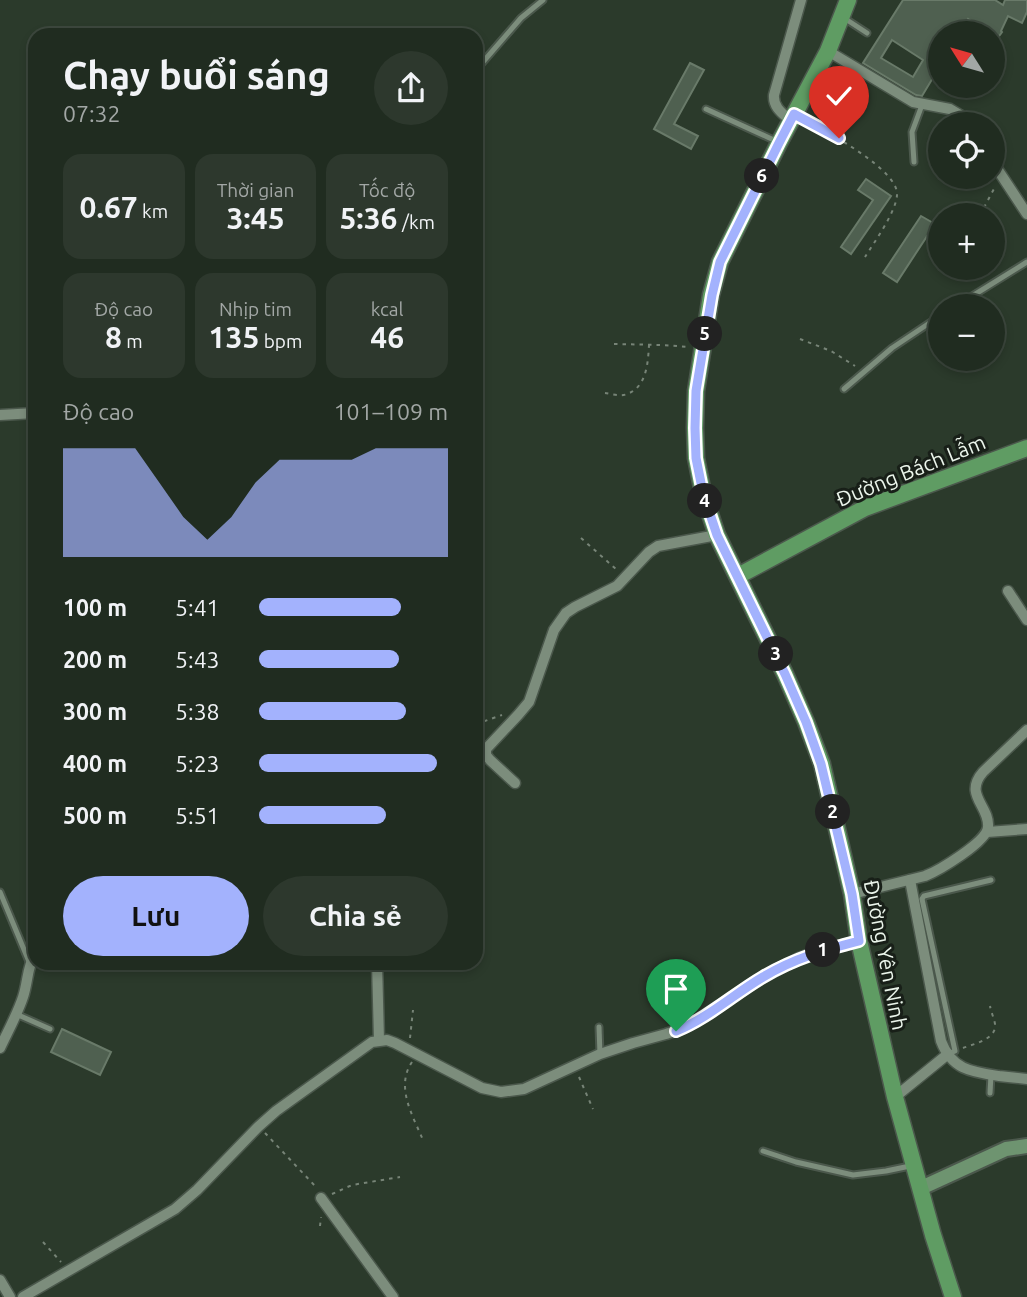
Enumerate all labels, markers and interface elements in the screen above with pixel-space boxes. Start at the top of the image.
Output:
north arrow [928,21,1004,98]
map controls [928,21,1005,371]
button: share [374,51,448,125]
text: Chạy buổi sáng [63,54,330,96]
pin [809,66,869,138]
icon: check [820,77,858,115]
text: 07:32 [63,101,121,126]
button: locate [928,112,1005,189]
pin: 6 [744,158,780,194]
text: 6 [756,164,767,186]
text: Thời gian [217,179,294,201]
text: Tốc độ [359,179,415,201]
text: 0.67 [80,190,138,224]
text: km [138,200,168,222]
text: 3:45 [226,201,285,235]
text: 5:36 [339,201,398,235]
button: + [928,203,1005,280]
text: /km [398,211,435,233]
button: − [928,294,1005,371]
text: Độ cao [94,298,153,320]
text: Nhịp tim [219,298,292,320]
text: kcal [371,298,404,320]
pin: 5 [688,316,722,352]
text: 8 [105,320,122,354]
text: 135 [209,320,259,354]
text: 46 [370,320,404,354]
text: 5 [699,322,710,344]
text: m [122,330,143,352]
text: bpm [259,330,302,352]
text: Độ cao [63,399,134,424]
text: 101–109 m [334,399,448,424]
street label: Đường Bách Lẫm [832,428,989,511]
pin: 4 [688,484,722,518]
text: 4 [699,489,710,511]
text: 100 m [63,595,127,620]
text: 5:41 [175,595,220,620]
pin: 3 [758,636,794,672]
text: 3 [770,642,781,664]
text: 200 m [63,647,127,672]
text: 5:43 [175,647,220,672]
text: 300 m [63,699,127,724]
text: 5:38 [175,699,220,724]
text: 400 m [63,751,127,776]
text: 5:23 [175,751,220,776]
pin: 2 [816,794,850,830]
text: 2 [827,800,838,822]
text: 500 m [63,803,127,828]
text: 5:51 [175,803,220,828]
button: Lưu [63,876,249,956]
button: Chia sẻ [263,876,448,956]
street label: Đường Yên Ninh [860,878,912,1032]
pin: 1 [806,932,840,968]
text: 1 [817,938,828,960]
pin [646,959,706,1031]
icon: arrive [657,970,695,1008]

